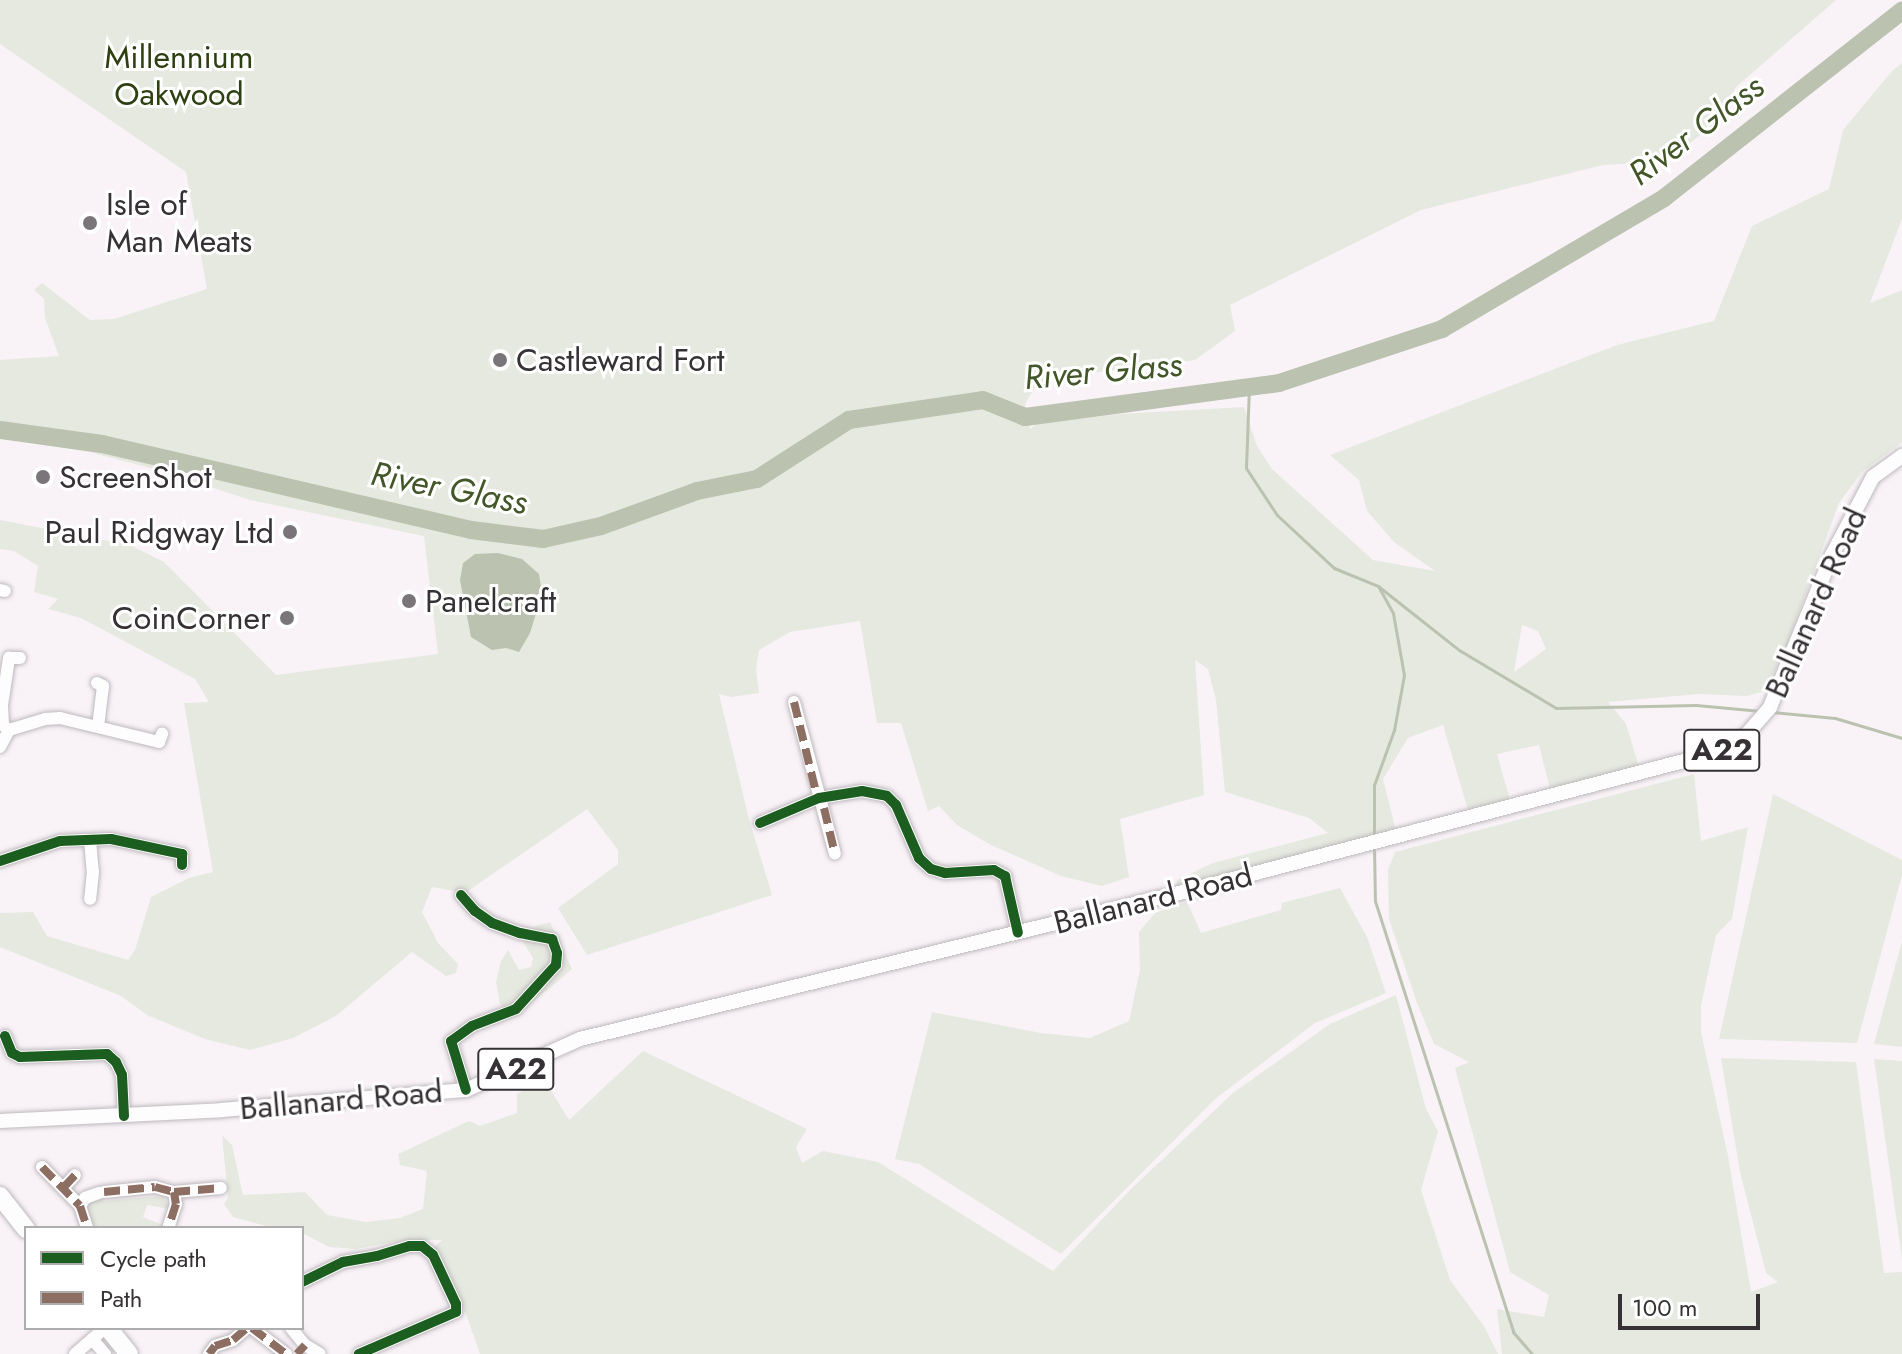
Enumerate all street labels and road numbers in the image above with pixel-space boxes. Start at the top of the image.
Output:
street label: Ballanard Road [1757,502,1875,704]
road number: A22 [1682,724,1762,776]
street label: Ballanard Road [1050,856,1256,942]
road number: A22 [476,1043,556,1095]
street label: Ballanard Road [238,1072,444,1128]

